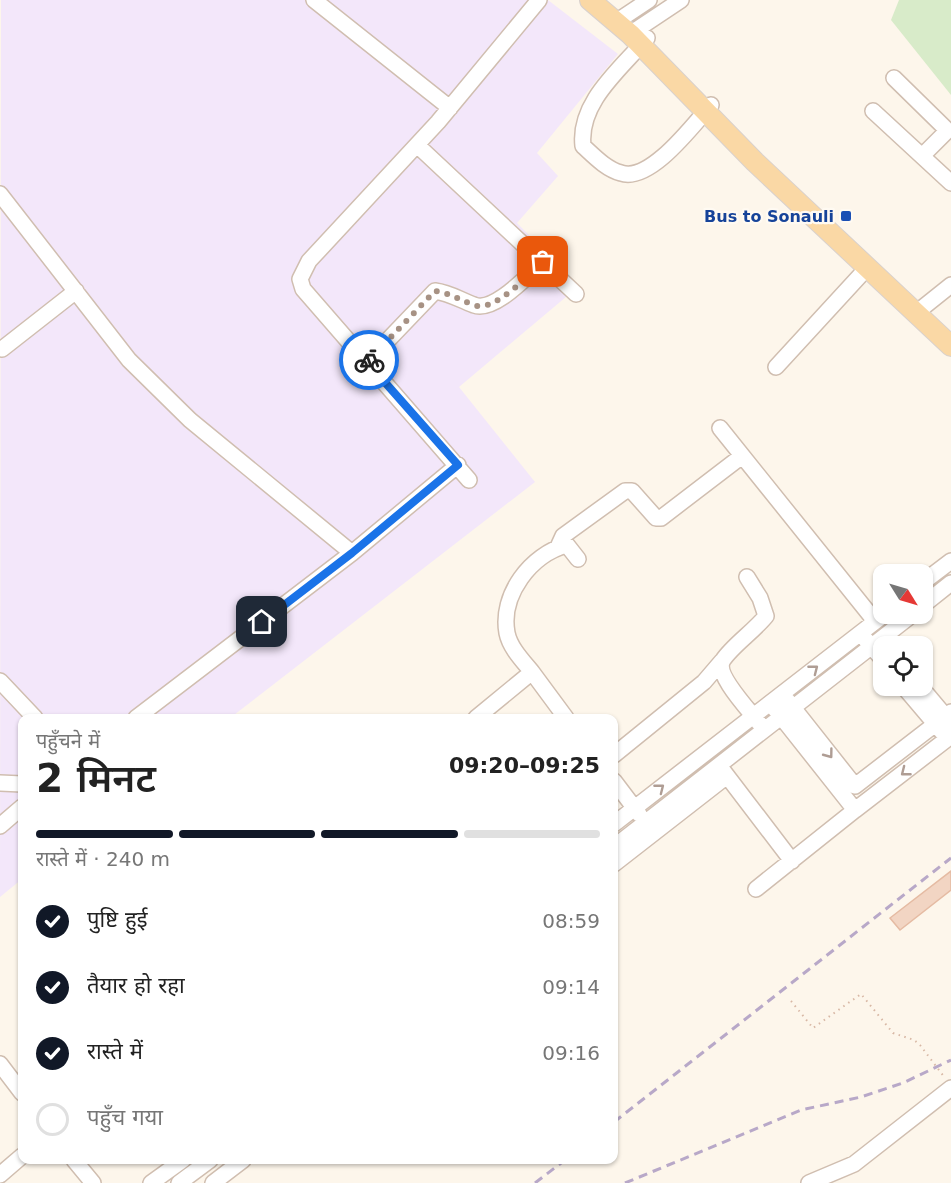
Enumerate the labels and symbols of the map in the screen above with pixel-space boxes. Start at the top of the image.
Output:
place label: Bus to Sonauli [704,207,834,226]
marker: Bus to Sonauli [839,209,853,223]
pin [517,236,568,287]
courier [339,330,399,390]
north arrow [873,564,933,624]
pin [236,596,287,647]
one-way arrow [807,665,818,676]
one-way arrow [821,748,832,759]
one-way arrow [900,765,911,776]
one-way arrow [653,785,664,796]

